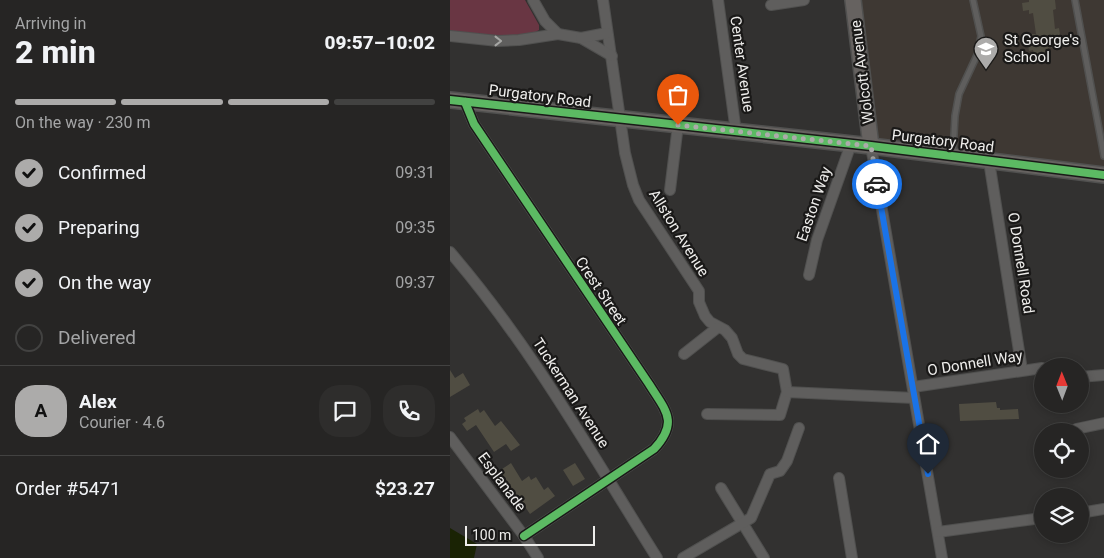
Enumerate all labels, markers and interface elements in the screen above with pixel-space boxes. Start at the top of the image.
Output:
text: Arriving in [15,14,86,33]
street label: Center Avenue [726,15,758,113]
street label: Wolcott Avenue [847,19,877,125]
text: 09:57–10:02 [324,31,435,54]
place label: St George's School [1004,31,1079,66]
text: 2 min [15,33,96,71]
one-way arrow [495,36,503,46]
school or university icon: St George's School [973,36,999,70]
pin [657,74,699,125]
street label: Purgatory Road [488,81,592,111]
icon: bag [664,81,692,109]
text: On the way · 230 m [15,113,151,132]
street label: Purgatory Road [891,126,995,156]
icon: check [15,159,43,187]
courier [852,159,902,209]
text: Confirmed [58,161,146,184]
text: 09:31 [395,163,435,182]
street label: Easton Way [793,164,835,244]
icon: car [863,170,891,198]
street label: Allston Avenue [645,186,713,280]
street label: O Donnell Road [1004,211,1038,315]
icon: check [15,214,43,242]
text: Preparing [58,216,140,239]
text: 09:35 [395,218,435,237]
street label: Crest Street [572,253,630,329]
icon: check [15,269,43,297]
text: On the way [58,271,151,294]
text: 09:37 [395,273,435,292]
text: Delivered [58,326,136,349]
street label: Tuckerman Avenue [529,335,613,451]
street label: O Donnell Way [926,347,1024,379]
north arrow [1034,358,1089,412]
map controls [1034,358,1089,543]
button: chat [319,385,371,437]
button: phone [383,385,435,437]
text: Alex [79,390,117,413]
text: A [35,399,47,422]
text: Courier · 4.6 [79,413,165,432]
pin [907,423,949,474]
button: locate [1034,423,1089,478]
icon: home [914,430,942,458]
street label: Esplanade [474,449,530,515]
text: Order #5471 [15,477,121,500]
text: $23.27 [375,477,435,500]
button: layers [1034,488,1089,543]
scale bar [465,523,595,546]
text: 100 m [472,527,511,543]

